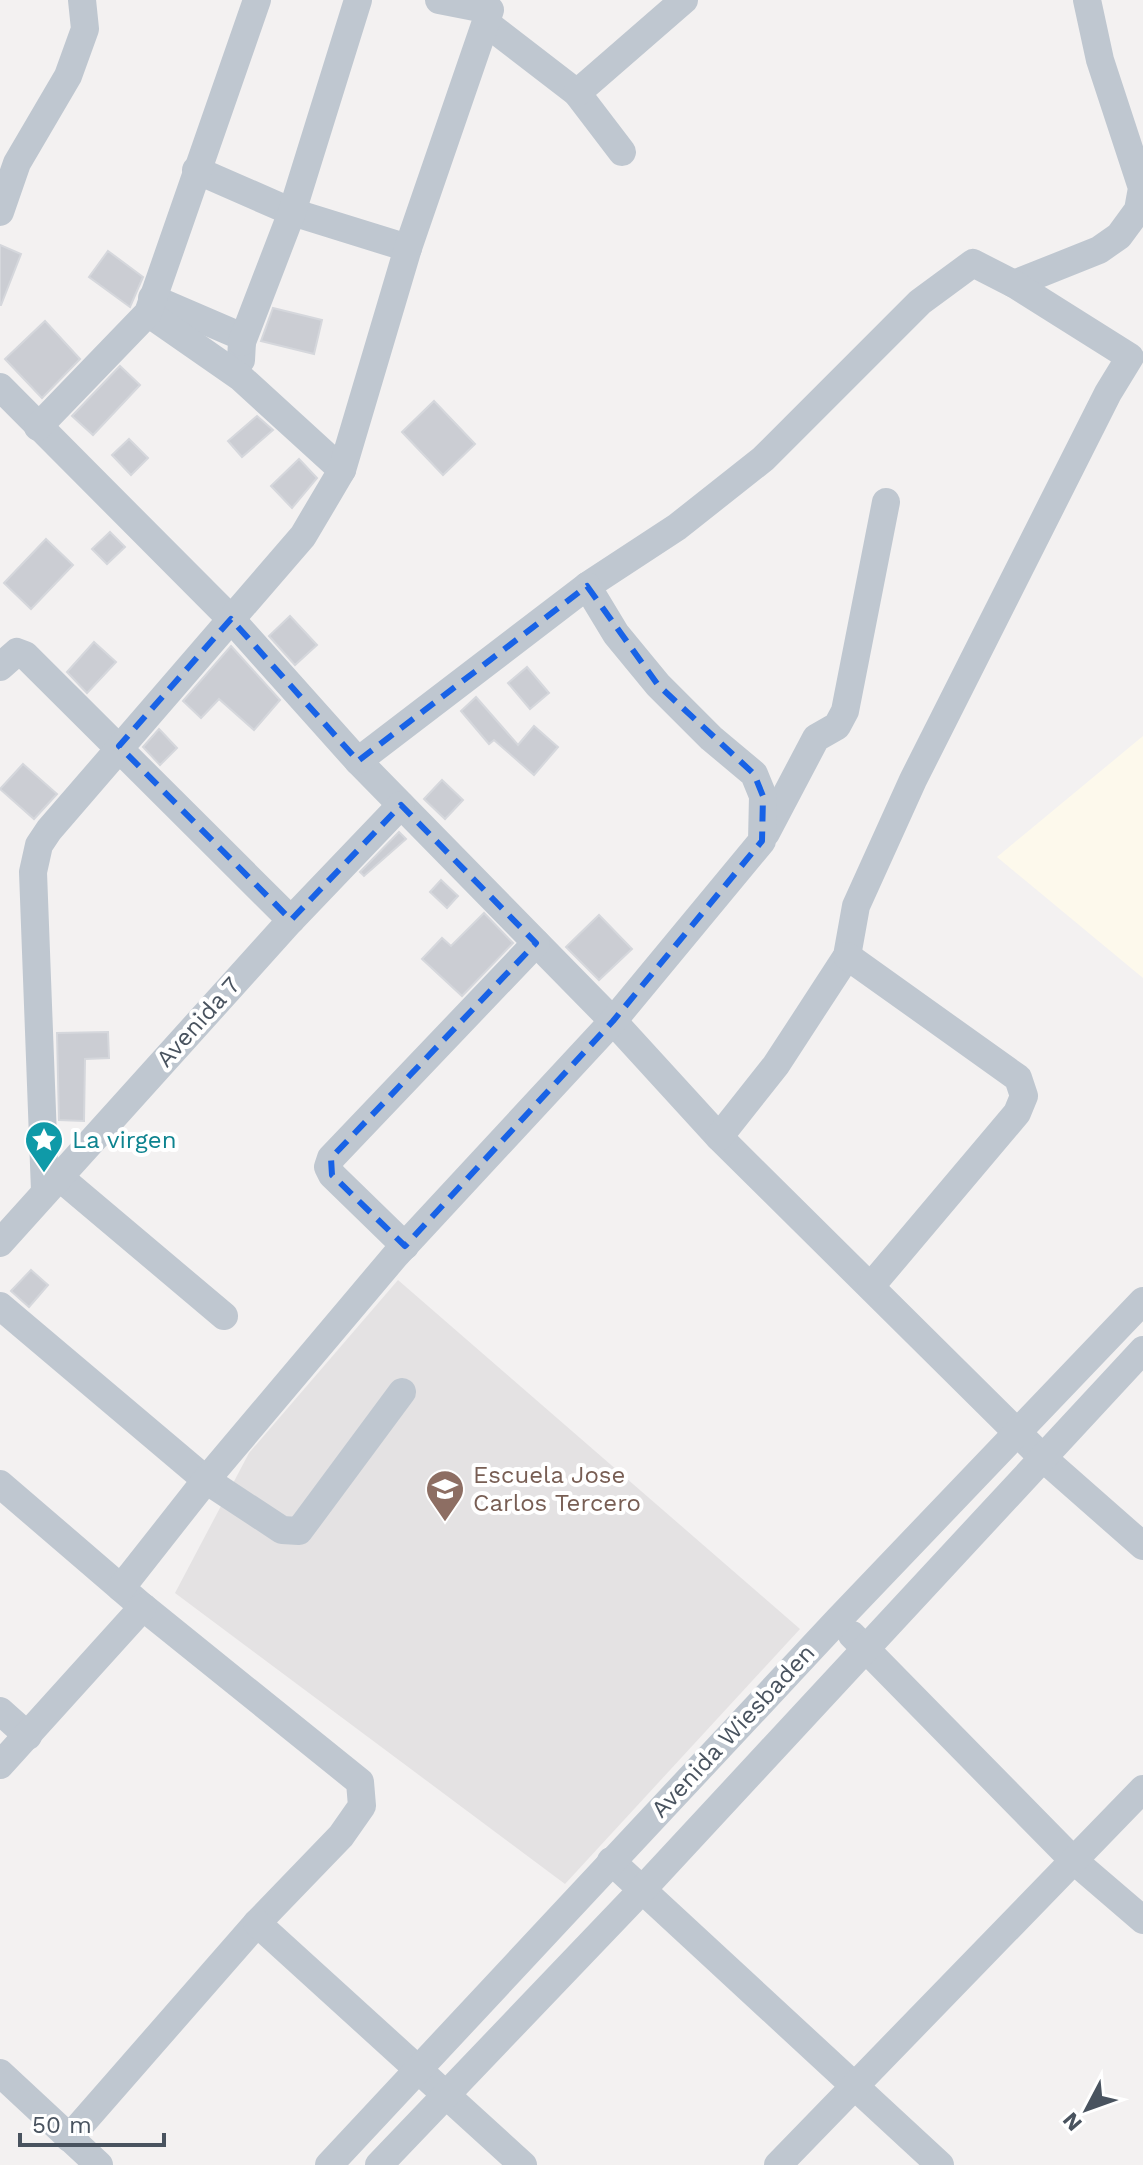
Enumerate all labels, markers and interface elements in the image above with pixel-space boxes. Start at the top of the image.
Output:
street label: Avenida 7 [150,971,246,1073]
place icon: La virgen [23,1119,65,1174]
place label: La virgen [72,1126,177,1154]
place label: Escuela Jose Carlos Tercero [473,1461,641,1517]
school or university icon: Escuela Jose Carlos Tercero [424,1468,466,1523]
street label: Avenida Wiesbaden [645,1639,821,1823]
north arrow [1047,2069,1127,2149]
scale bar [20,2097,164,2147]
text: N [1057,2107,1087,2136]
text: 50 m [32,2111,92,2139]

